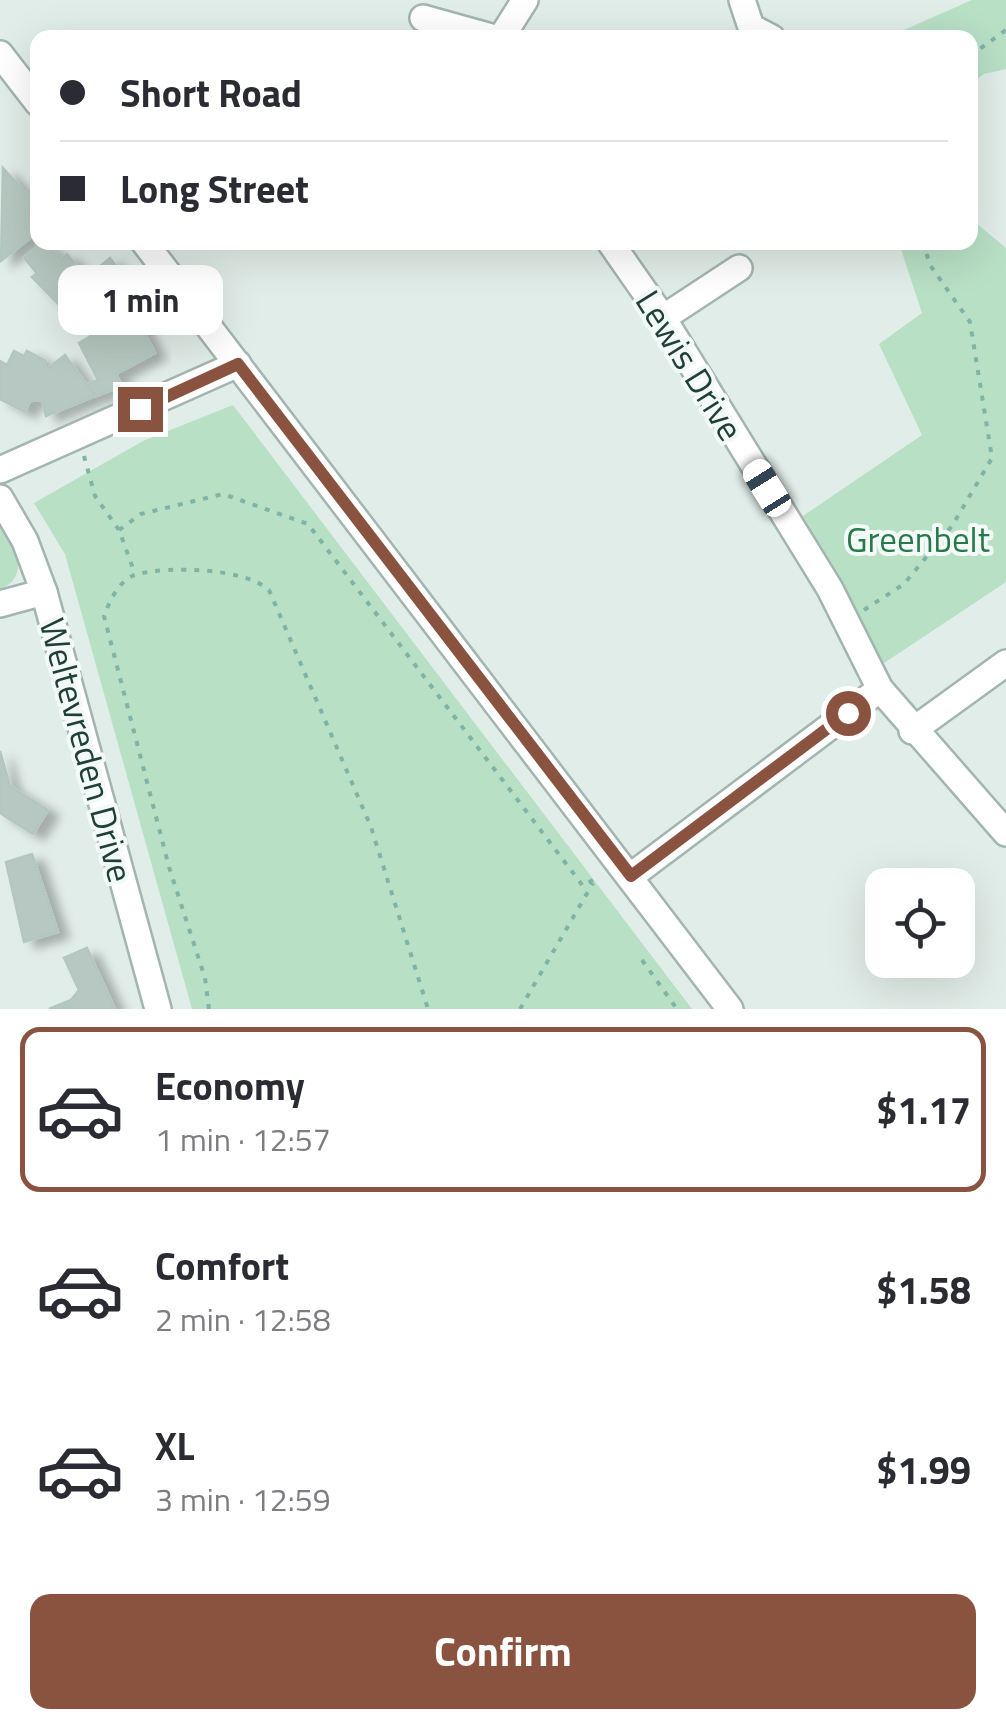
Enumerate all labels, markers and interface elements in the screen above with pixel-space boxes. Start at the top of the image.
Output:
text: Short Road [120,64,302,122]
text: Long Street [120,160,309,218]
callout: 1 min [58,264,222,334]
text: 1 min [102,276,179,324]
street label: Lewis Drive [622,279,758,451]
route end [118,387,163,432]
car [738,455,796,521]
park label: Greenbelt [846,512,990,566]
street label: Weltevreden Drive [26,612,148,888]
route start [826,691,871,736]
map controls [865,868,975,978]
button: locate [865,868,975,978]
text: Economy [155,1057,305,1115]
icon: car [35,1065,125,1155]
text: $1.17 [876,1081,971,1139]
text: 1 min · 12:57 [155,1115,331,1163]
text: Comfort [155,1237,289,1295]
icon: car [35,1245,125,1335]
text: $1.58 [876,1261,971,1319]
text: 2 min · 12:58 [155,1295,331,1343]
text: XL [155,1417,195,1475]
icon: car [35,1425,125,1515]
text: $1.99 [876,1441,971,1499]
text: 3 min · 12:59 [155,1475,331,1523]
button: Confirm [30,1594,976,1709]

